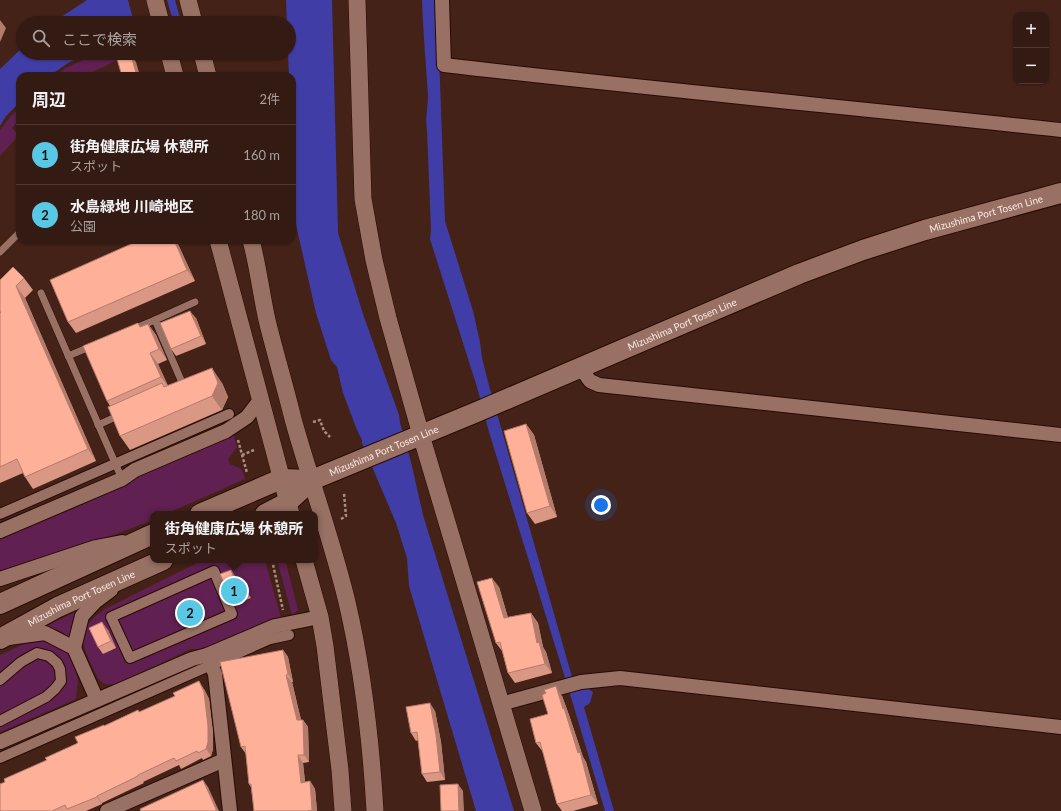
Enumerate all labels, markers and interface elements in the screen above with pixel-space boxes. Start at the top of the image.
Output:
map controls [1013,12,1049,84]
button: + [1013,12,1049,48]
search box [16,16,296,60]
icon: search [30,27,52,49]
text: ここで検索 [62,30,137,48]
button: − [1013,48,1049,84]
text: 周辺 [32,89,66,110]
text: 2件 [259,91,280,107]
text: 街角健康広場 休憩所 [70,137,209,155]
text: 1 [41,147,49,163]
text: 160 m [243,147,280,163]
text: スポット [70,158,122,174]
street label: Mizushima Port Tosen Line [928,192,1044,235]
text: 水島緑地 川崎地区 [70,197,194,215]
text: 2 [41,207,49,223]
text: 180 m [243,207,280,223]
text: 公園 [70,218,96,234]
street label: Mizushima Port Tosen Line [626,295,738,353]
street label: Mizushima Port Tosen Line [327,422,440,478]
your location [591,495,611,515]
popup [150,511,318,563]
text: 街角健康広場 休憩所 [165,519,303,537]
text: スポット [165,540,217,556]
street label: Mizushima Port Tosen Line [25,567,137,629]
pin: 1 [221,576,247,606]
pin: 2 [177,598,203,628]

